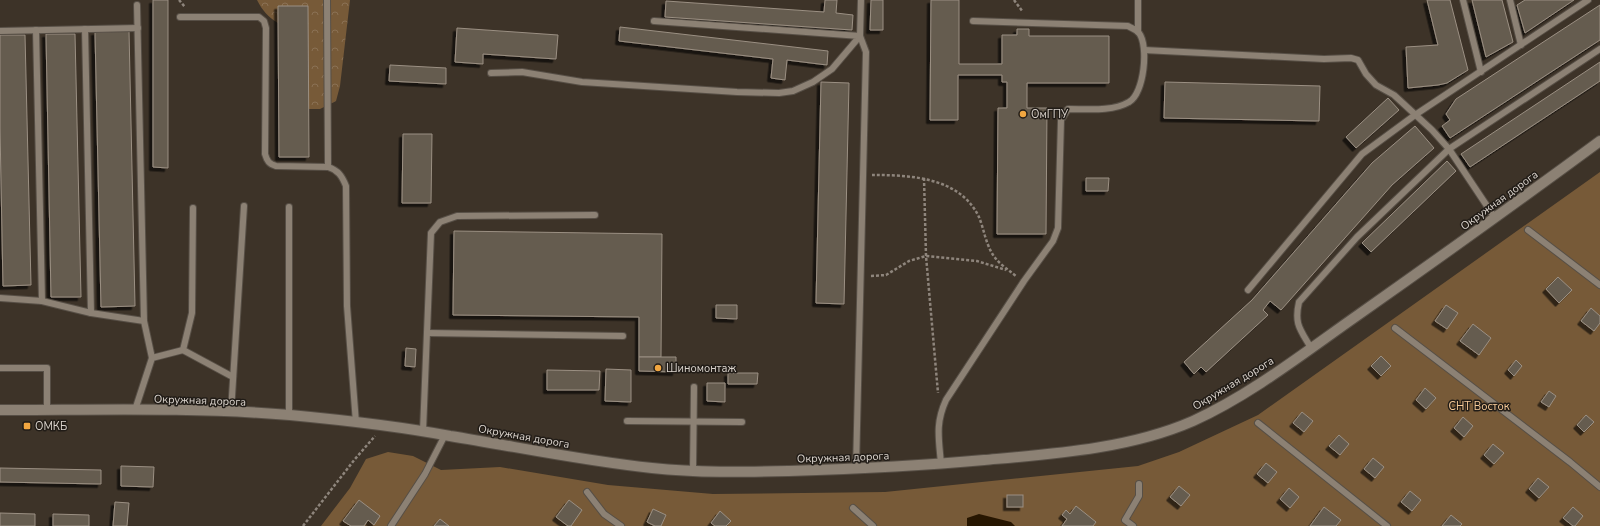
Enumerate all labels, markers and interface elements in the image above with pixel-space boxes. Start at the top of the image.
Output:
place label: ОмГПУ [1031,107,1069,122]
marker: ОмГПУ [1018,109,1028,119]
street label: Окружная дорога [1458,167,1541,234]
street label: Окружная дорога [1190,353,1277,414]
place label: Шиномонтаж [666,361,736,376]
marker: Шиномонтаж [653,363,663,373]
street label: Окружная дорога [154,391,246,410]
park label: СНТ Восток [1449,399,1510,414]
place label: ОМКБ [35,419,67,434]
marker: ОМКБ [22,421,32,431]
street label: Окружная дорога [477,421,571,452]
street label: Окружная дорога [797,448,890,467]

